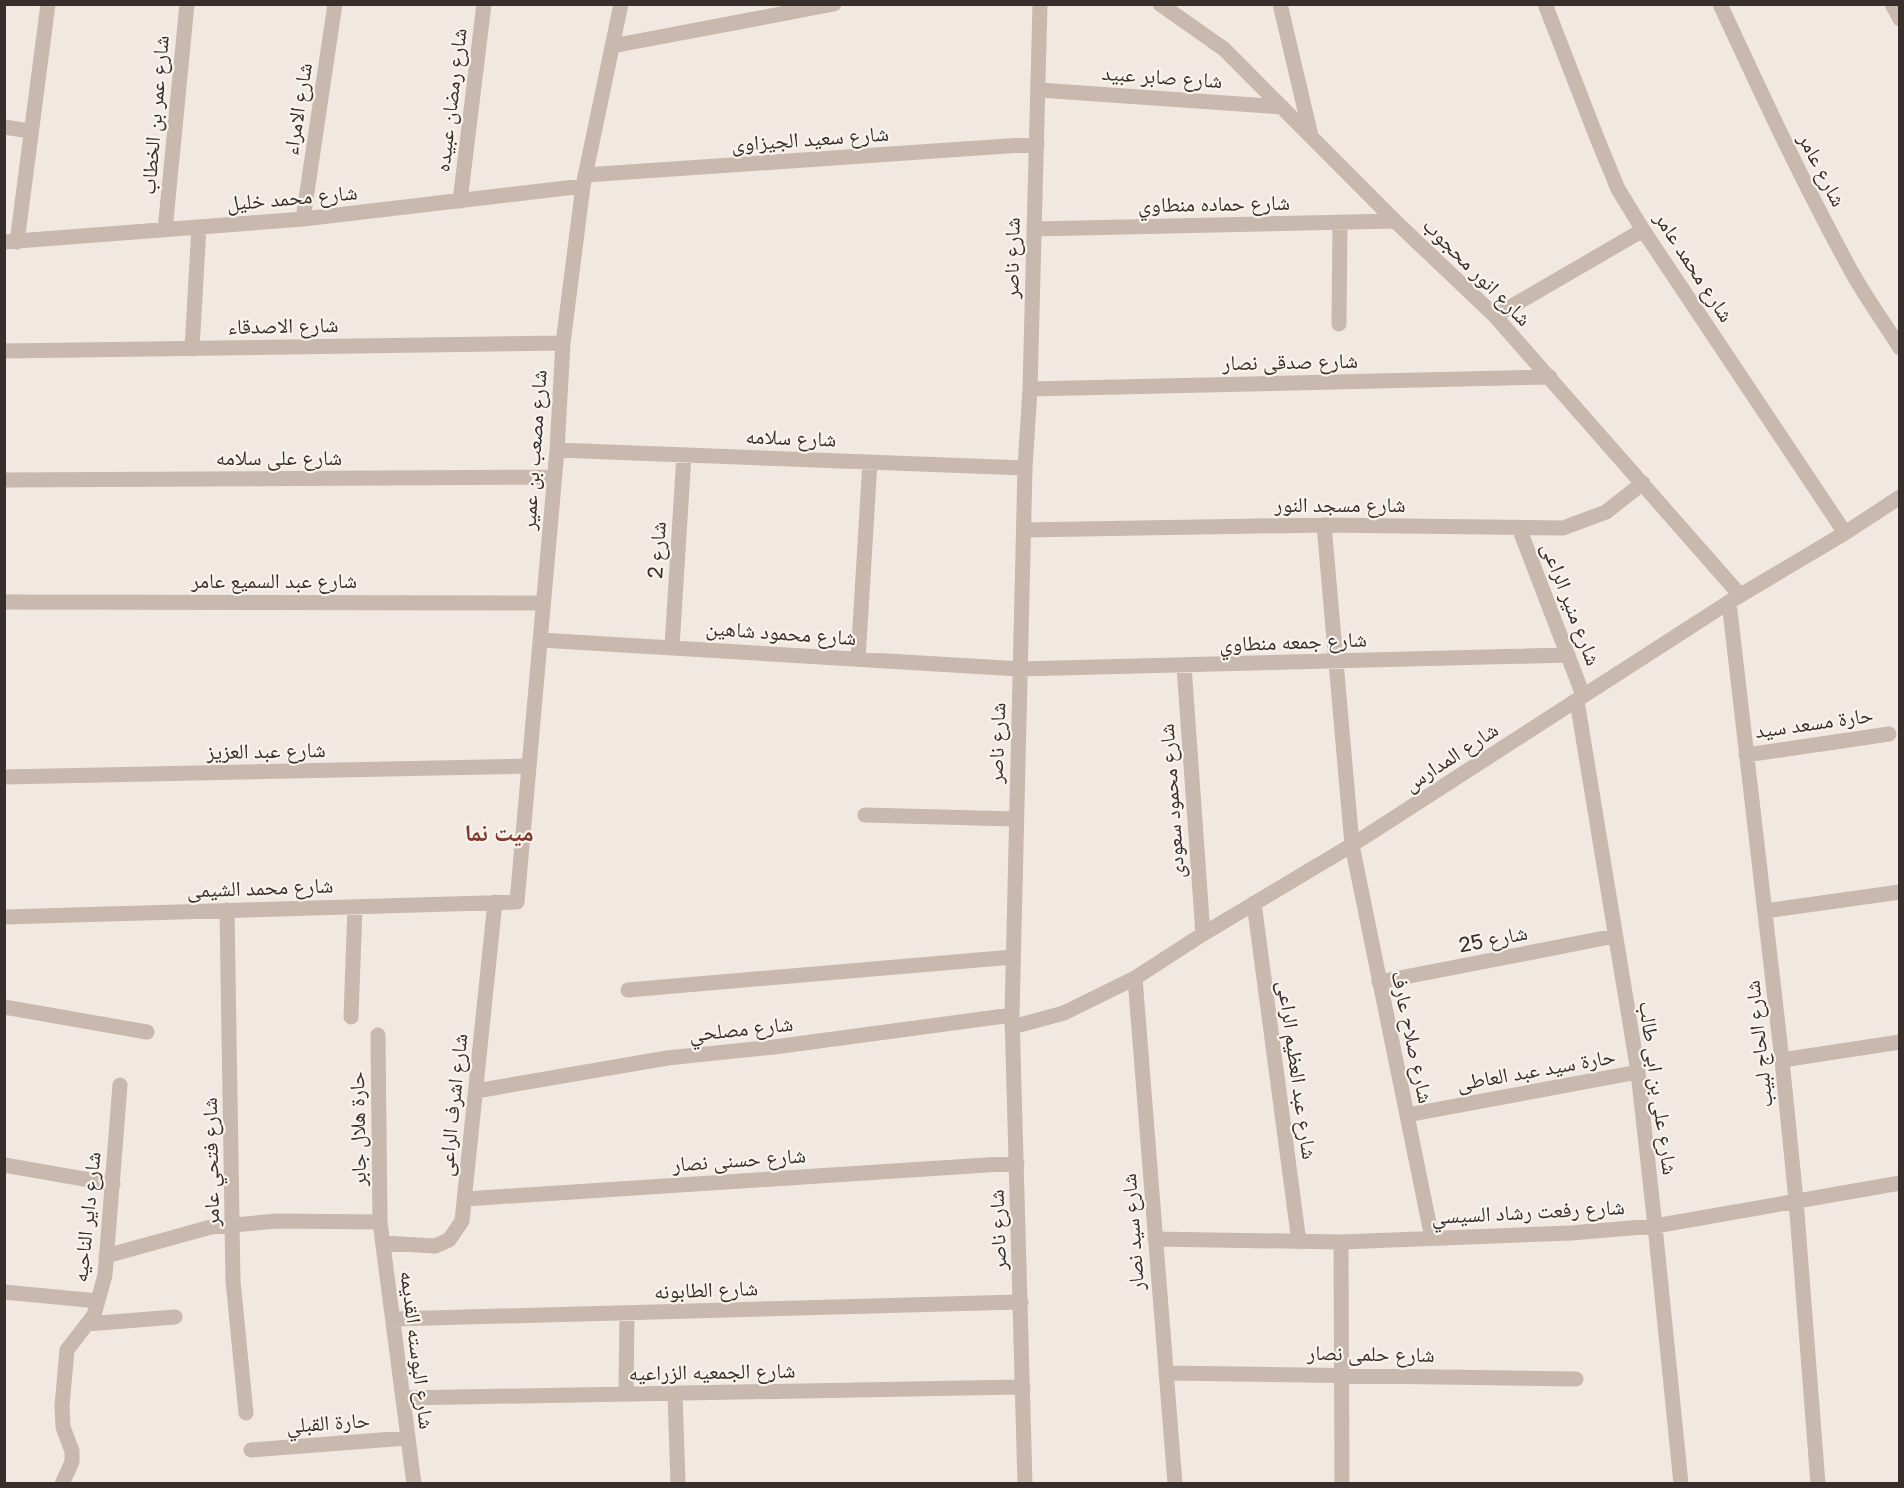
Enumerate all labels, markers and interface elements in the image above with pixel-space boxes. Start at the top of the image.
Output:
street label: شارع رمضان عبيده [428,26,473,173]
street label: شارع عمر بن الخطاب [134,34,175,196]
street label: شارع صابر عبيد [1101,59,1223,94]
street label: شارع الامراء [277,61,318,157]
street label: شارع سعيد الجيزاوى [730,120,890,157]
street label: شارع عامر [1792,127,1852,211]
street label: شارع محمد خليل [225,178,358,217]
street label: شارع حماده منطاوي [1138,189,1290,222]
street label: شارع محمد عامر [1648,205,1740,327]
street label: شارع انور محجوب [1417,212,1537,332]
street label: شارع ناصر [997,217,1026,300]
street label: شارع الاصدقاء [227,311,339,340]
street label: شارع صدقى نصار [1221,347,1358,376]
street label: شارع مصعب بن عمير [514,369,553,532]
street label: شارع سلامه [745,422,837,453]
street label: شارع على سلامه [216,444,342,471]
street label: شارع مسجد النور [1273,491,1406,518]
street label: شارع 2 [641,520,672,580]
street label: شارع منير الراعى [1536,538,1607,669]
street label: شارع عبد السميع عامر [190,567,357,594]
street label: شارع محمود شاهين [705,614,857,651]
street label: شارع جمعه منطاوي [1219,625,1367,661]
street label: حارة مسعد سيد [1753,701,1875,743]
street label: شارع ناصر [982,702,1011,785]
street label: شارع المدارس [1398,716,1503,797]
street label: شارع محمود سعودى [1153,723,1190,879]
street label: شارع عبد العزيز [205,736,326,765]
district label: ميت نما [464,817,534,847]
street label: شارع محمد الشيمى [186,871,334,904]
street label: شارع 25 [1456,919,1530,958]
street label: شارع صلاح عارف [1385,968,1440,1106]
street label: شارع عبد العظيم الراعى [1271,979,1323,1161]
street label: شارع الحاج لبيب [1738,979,1779,1109]
street label: شارع على بن ابى طالب [1633,999,1684,1177]
street label: شارع مصلحي [687,1010,795,1051]
street label: شارع اشرف الراعى [432,1032,473,1178]
street label: حارة سيد عبد العاطى [1454,1042,1617,1097]
street label: حارة هلال جابر [343,1071,371,1188]
street label: شارع فتحي عامر [196,1097,228,1228]
street label: شارع حسنى نصار [670,1141,807,1178]
street label: شارع داير الناحيه [66,1150,107,1284]
street label: شارع سيد نصار [1115,1173,1150,1292]
street label: شارع ناصر [983,1189,1012,1272]
street label: شارع رفعت رشاد السيسي [1431,1193,1626,1233]
street label: شارع البوسته القديمه [394,1269,441,1431]
street label: شارع الطابونه [654,1274,758,1305]
street label: شارع حلمى نصار [1306,1339,1435,1368]
street label: شارع الجمعيه الزراعيه [628,1357,796,1386]
street label: حارة القبلي [285,1406,371,1442]

